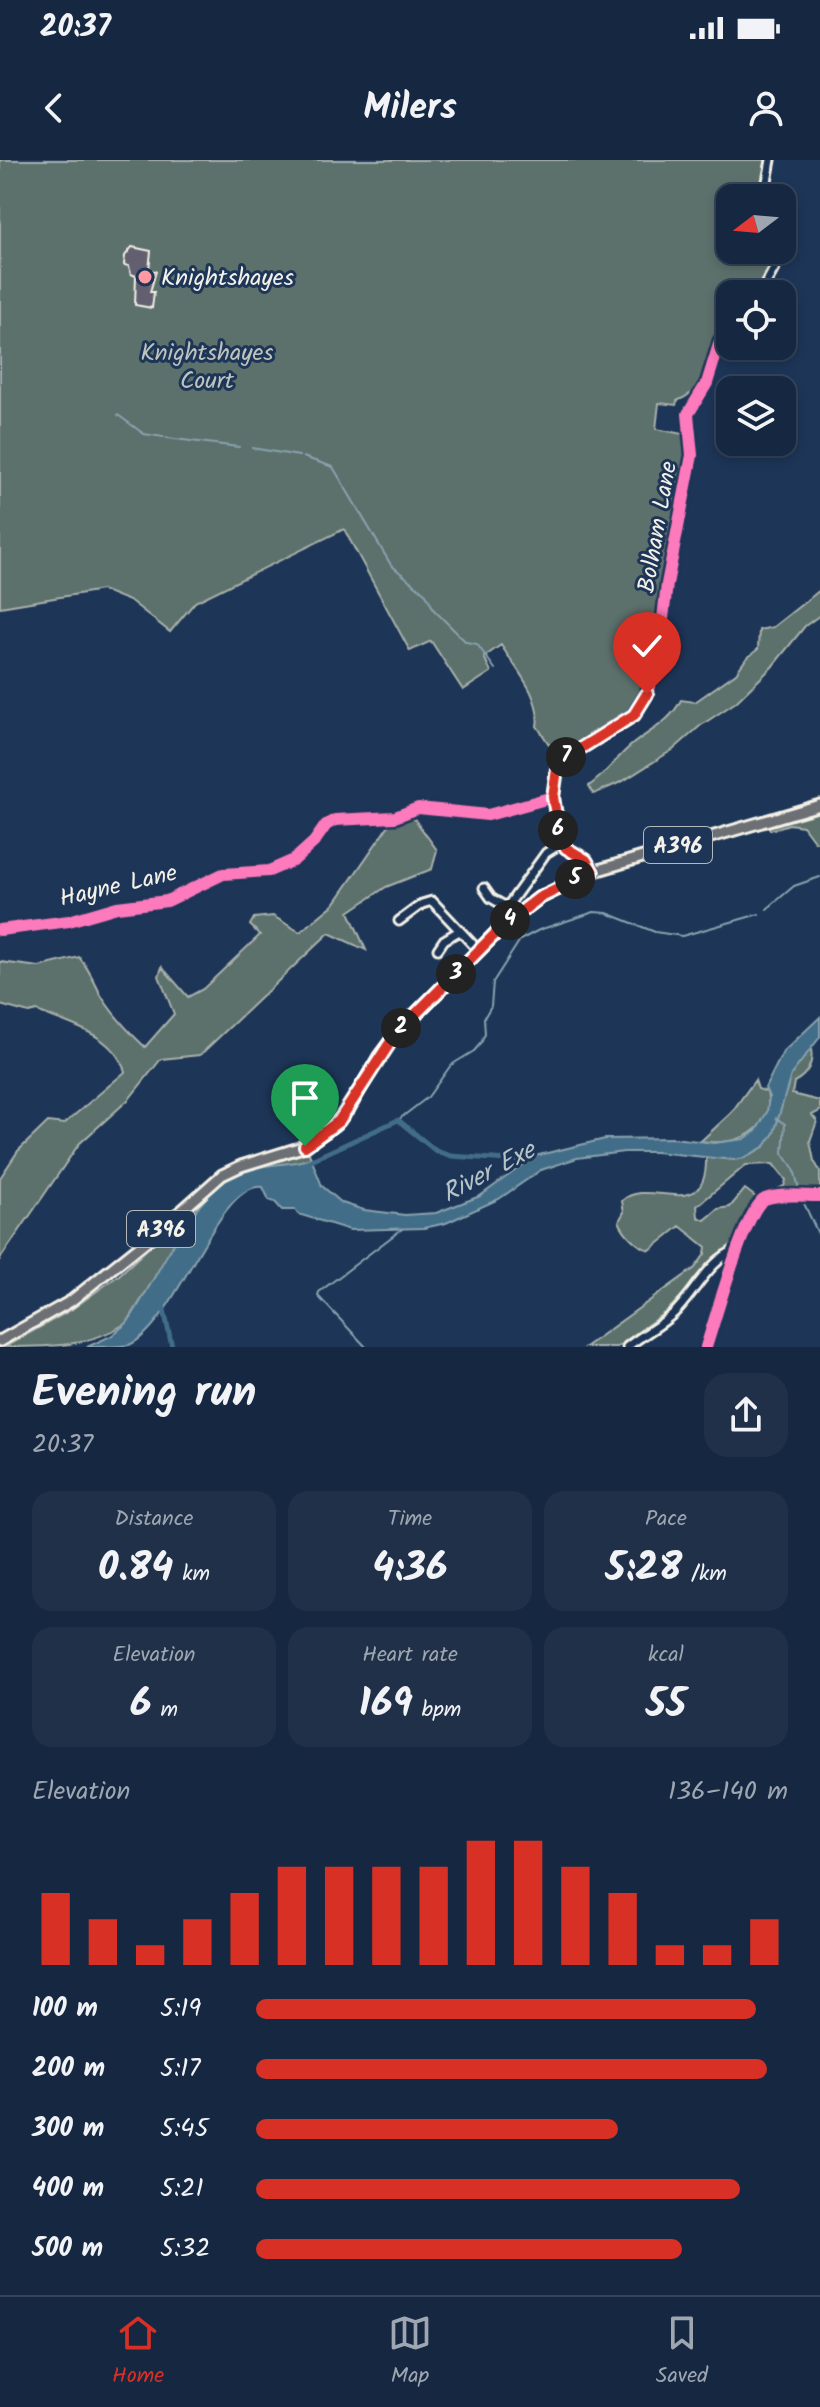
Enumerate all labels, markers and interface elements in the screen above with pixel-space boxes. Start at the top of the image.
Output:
text: 20:37 [40,4,111,52]
text: Milers [363,80,457,137]
icon: back [32,86,76,130]
icon: person [744,86,788,130]
north arrow [716,184,796,264]
map controls [716,184,796,456]
place label: Knightshayes [161,259,294,298]
marker: Knightshayes [136,268,154,286]
button: locate [716,280,796,360]
park label: Knightshayes Court [141,334,273,401]
button: layers [716,376,796,456]
street label: Bolham Lane [628,458,689,596]
pin [613,612,681,694]
icon: check [625,624,669,668]
pin: 7 [546,737,586,777]
text: 7 [561,739,571,774]
pin: 6 [538,810,578,850]
text: 6 [552,812,564,847]
road number: A396 [644,827,712,863]
street label: Hayne Lane [56,854,181,919]
pin: 5 [555,859,595,899]
text: 5 [569,861,581,896]
pin: 4 [490,900,530,940]
text: 4 [504,902,516,937]
pin: 3 [436,954,476,994]
text: 3 [450,956,462,991]
pin: 2 [381,1008,421,1048]
text: 2 [395,1010,407,1045]
pin [271,1064,339,1146]
icon: arrive [283,1076,327,1120]
water label: River Exe [434,1129,545,1215]
road number: A396 [127,1211,195,1247]
text: Evening run [32,1359,256,1429]
button: share [704,1373,788,1457]
text: 20:37 [32,1424,93,1466]
text: Distance [114,1502,194,1537]
text: Time [388,1502,432,1537]
text: Pace [645,1502,687,1537]
text: 0.84 [98,1537,173,1601]
text: 4:36 [372,1537,448,1601]
text: 5:28 [605,1537,682,1601]
text: km [173,1557,210,1592]
text: /km [682,1557,727,1592]
text: Elevation [112,1638,196,1673]
text: Heart rate [362,1638,458,1673]
text: kcal [648,1638,684,1673]
text: 6 [130,1673,152,1737]
text: 169 [359,1673,413,1737]
text: 55 [646,1673,686,1737]
text: m [152,1693,178,1728]
text: bpm [413,1693,461,1728]
text: Elevation [32,1771,130,1813]
text: 136–140 m [668,1771,788,1813]
text: 100 m [32,1988,98,2030]
text: 5:19 [160,1988,201,2030]
text: 200 m [32,2048,105,2090]
text: 5:17 [160,2048,201,2090]
text: 300 m [32,2108,104,2150]
text: 5:45 [160,2108,209,2150]
text: 400 m [32,2168,104,2210]
text: 5:21 [160,2168,204,2210]
text: 500 m [32,2228,103,2270]
text: 5:32 [160,2228,210,2270]
tab: Home [112,2311,164,2394]
tab: Map [388,2311,432,2394]
tab: Saved [656,2311,708,2394]

